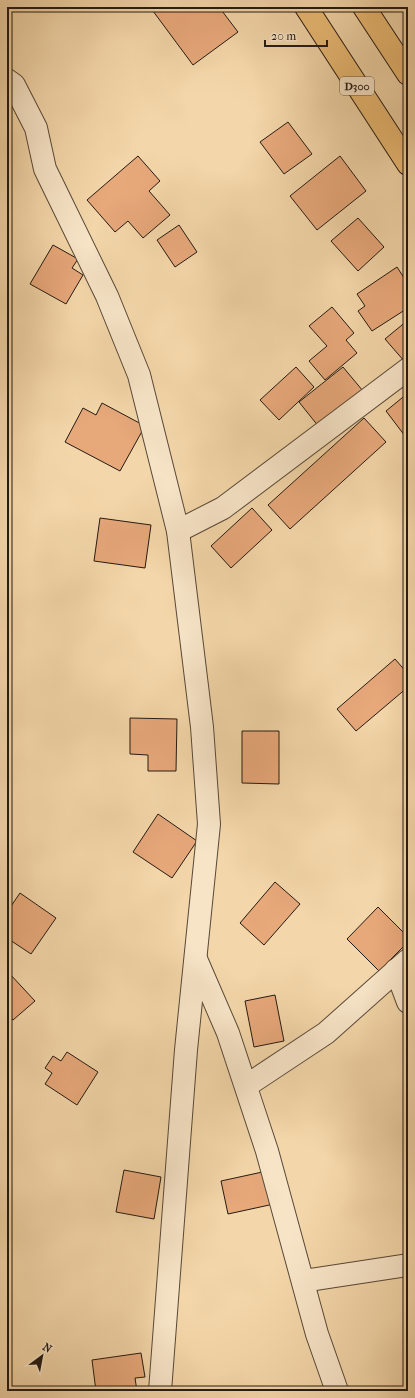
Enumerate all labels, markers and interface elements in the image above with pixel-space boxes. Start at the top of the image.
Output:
scale bar [265,22,327,48]
text: 20 m [271,29,296,43]
road number: D300 [340,77,374,95]
north arrow [22,1336,62,1376]
text: N [40,1340,55,1356]

